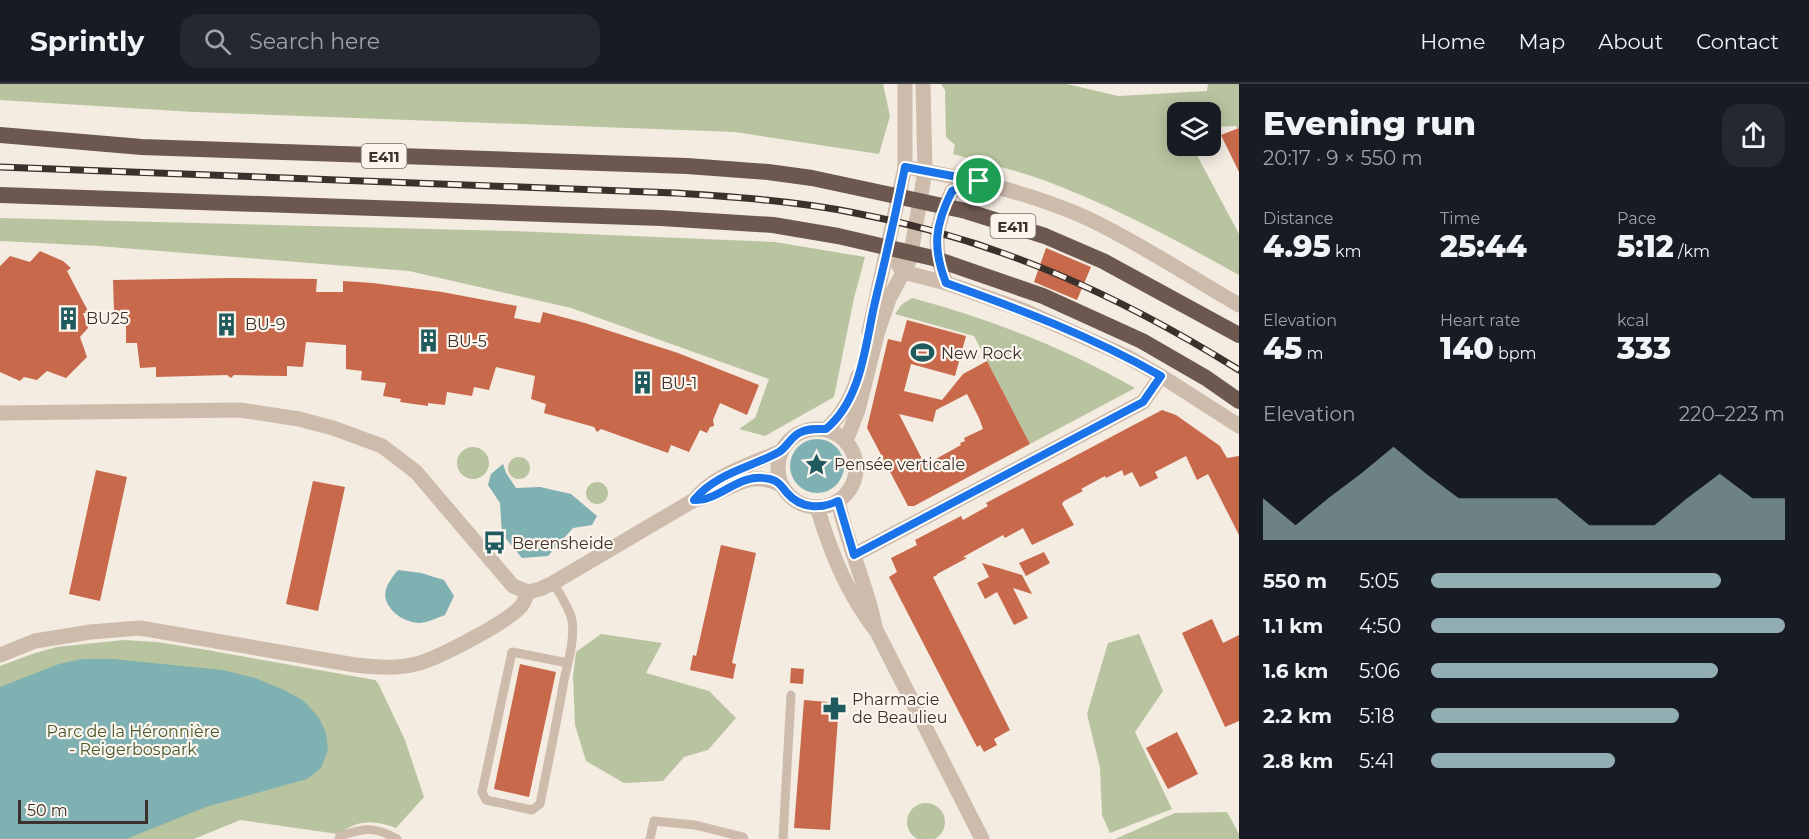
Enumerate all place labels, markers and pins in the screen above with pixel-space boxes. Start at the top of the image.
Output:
pin [953,155,1004,206]
building icon: BU25 [55,305,81,331]
place label: BU25 [86,309,129,328]
building icon: BU-9 [214,311,240,337]
place label: BU-9 [245,315,286,334]
building icon: BU-5 [416,328,442,354]
place label: BU-5 [447,332,487,351]
sports icon: New Rock [910,340,936,366]
place label: New Rock [941,344,1022,363]
building icon: BU-1 [630,370,656,396]
place label: BU-1 [661,374,697,393]
place icon: Pensée verticale [803,451,829,477]
place label: Pensée verticale [834,455,965,474]
bus stop icon: Berensheide [481,530,507,556]
place label: Berensheide [512,534,614,553]
place label: Pharmacie de Beaulieu [852,690,947,727]
pharmacy icon: Pharmacie de Beaulieu [821,695,847,721]

